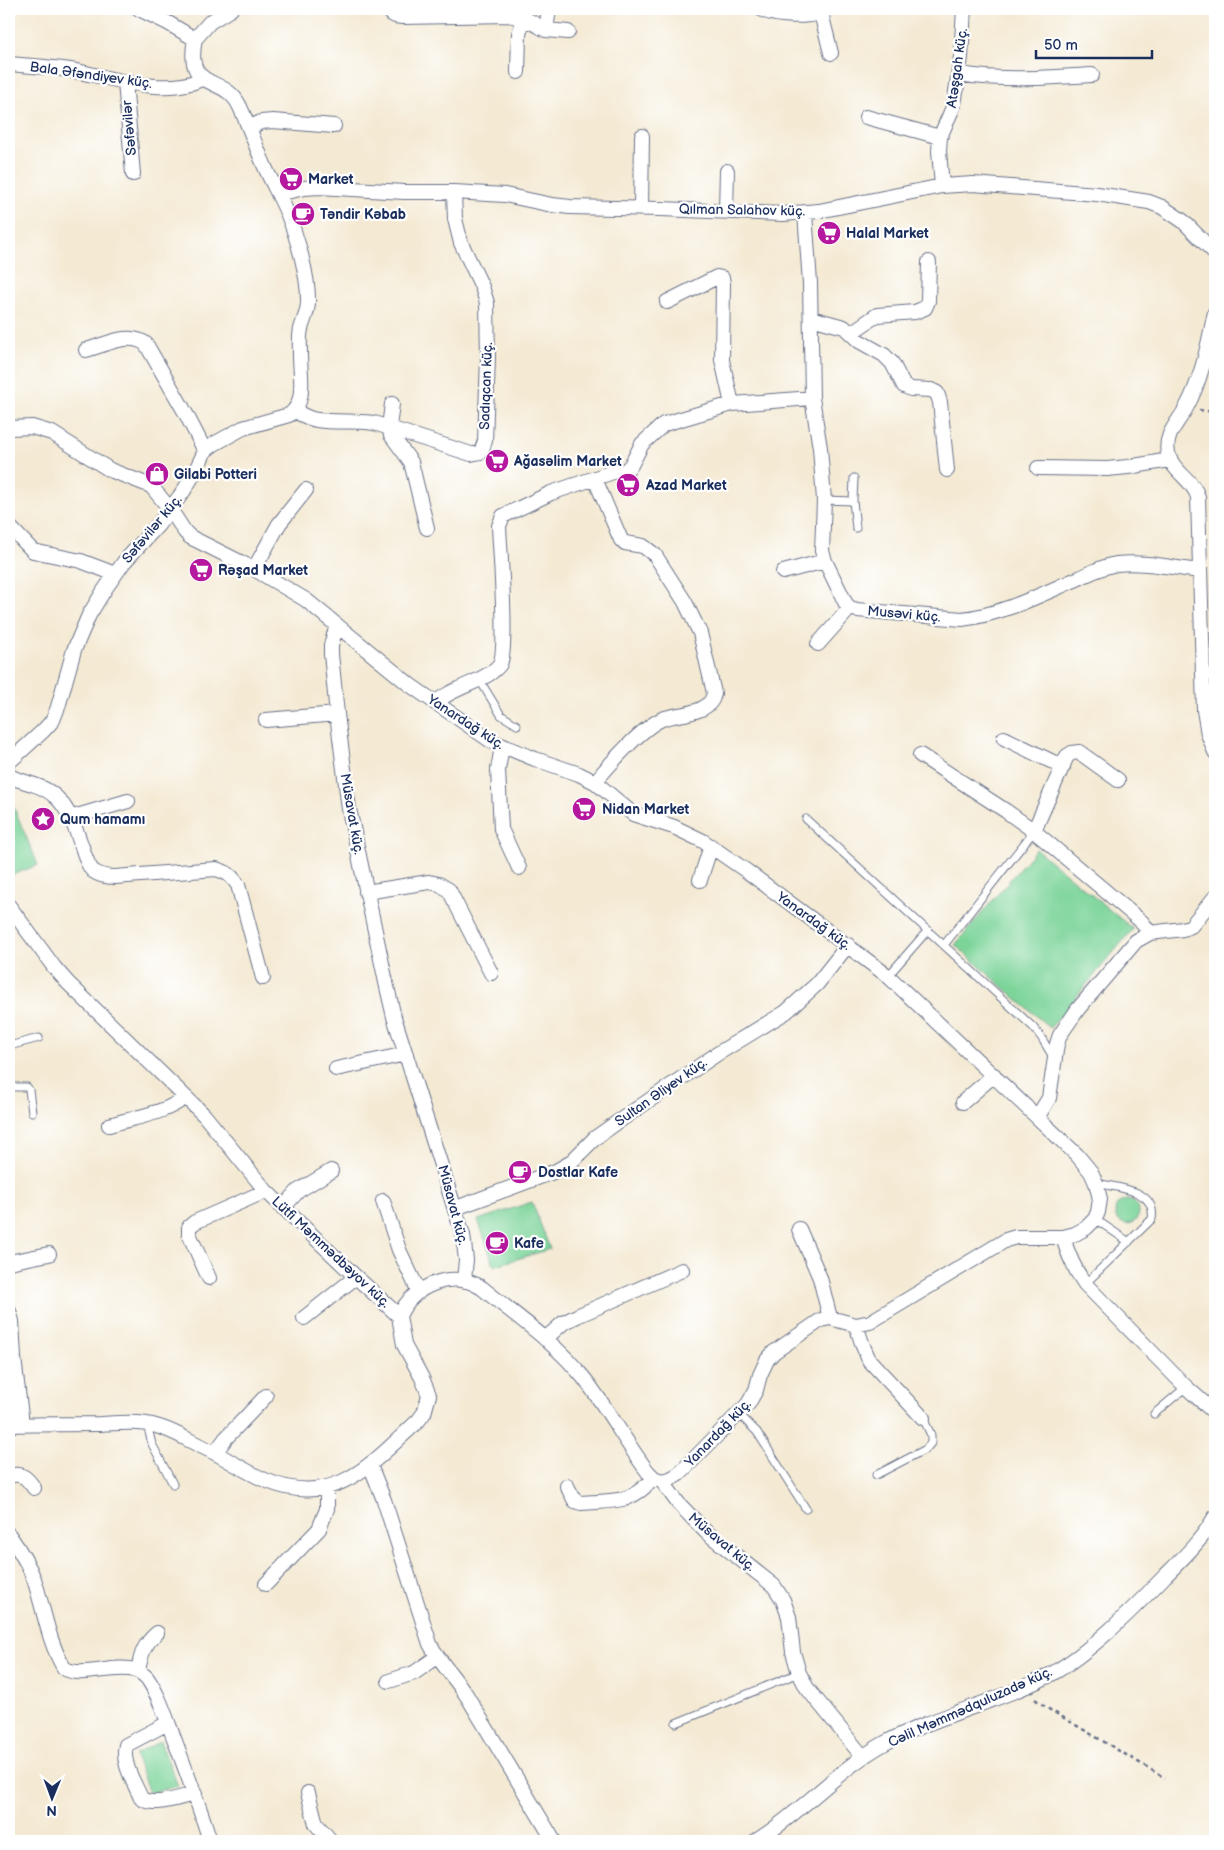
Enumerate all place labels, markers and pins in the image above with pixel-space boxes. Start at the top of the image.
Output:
supermarket icon: Market [278,166,304,192]
place label: Market [308,171,354,188]
cafe icon: Təndir Kəbab [290,201,316,227]
place label: Təndir Kəbab [320,206,406,223]
supermarket icon: Halal Market [816,220,842,246]
place label: Halal Market [846,225,929,242]
supermarket icon: Ağasəlim Market [484,448,510,474]
place label: Ağasəlim Market [513,453,622,470]
shop icon: Gilabi Potteri [144,461,170,487]
place label: Gilabi Potteri [174,466,257,483]
supermarket icon: Azad Market [615,472,641,498]
place label: Azad Market [645,477,727,494]
supermarket icon: Rəşad Market [188,557,214,583]
place label: Rəşad Market [218,562,308,579]
supermarket icon: Nidan Market [571,796,597,822]
place label: Nidan Market [602,801,690,818]
place icon: Qum hamamı [30,806,56,832]
place label: Qum hamamı [60,811,145,828]
cafe icon: Dostlar Kafe [507,1159,533,1185]
place label: Dostlar Kafe [538,1164,618,1181]
cafe icon: Kafe [484,1230,510,1256]
place label: Kafe [514,1235,544,1252]

